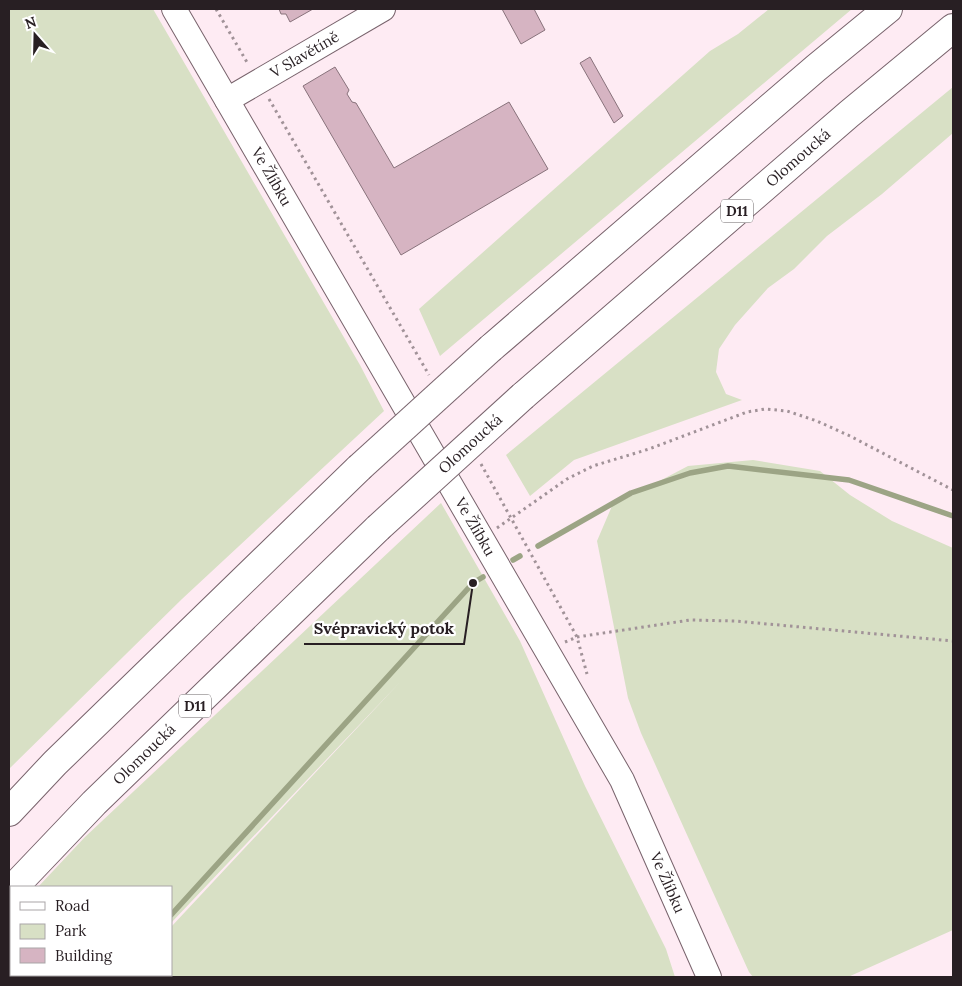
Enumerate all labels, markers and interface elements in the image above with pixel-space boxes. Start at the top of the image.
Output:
north arrow [10,10,60,60]
text: N [22,12,39,33]
street label: V Slavětíně [266,27,342,82]
street label: Olomoucká [762,124,835,191]
street label: Ve Žlíbku [247,143,296,209]
road number: D11 [721,200,753,222]
street label: Olomoucká [434,409,506,477]
street label: Ve Žlíbku [450,493,500,559]
callout: Svépravický potok [304,613,464,644]
text: Svépravický potok [314,618,455,638]
road number: D11 [179,694,211,718]
street label: Olomoucká [109,719,179,789]
street label: Ve Žlíbku [646,848,690,916]
legend [10,886,172,976]
text: Road [55,896,90,915]
text: Park [55,921,86,940]
text: Building [55,946,113,965]

